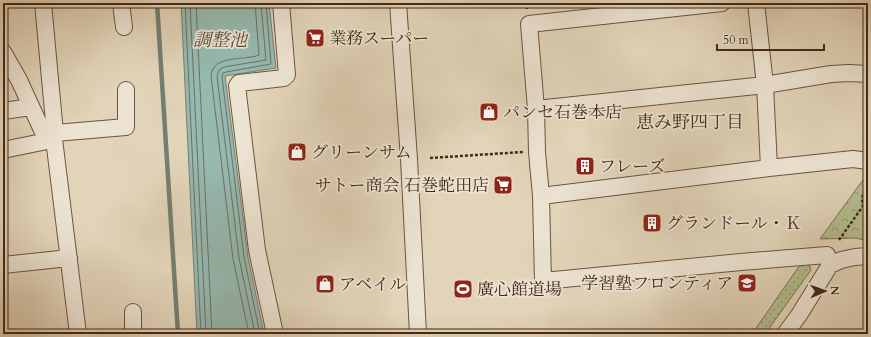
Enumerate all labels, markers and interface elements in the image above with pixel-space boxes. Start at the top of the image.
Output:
scale bar [717,26,824,52]
supermarket icon: 業務スーパー [304,27,326,49]
place label: 業務スーパー [329,27,429,50]
water label: 調整池 [193,28,249,53]
text: 50 m [723,32,750,48]
shop icon: パンセ石巻本店 [478,101,500,123]
place label: パンセ石巻本店 [503,101,622,124]
district label: 恵み野四丁目 [636,110,744,135]
shop icon: グリーンサム [286,141,308,163]
place label: グリーンサム [311,141,412,164]
building icon: フレーズ [574,155,596,177]
place label: フレーズ [599,155,665,178]
place label: サトー商会 石巻蛇田店 [314,174,489,197]
supermarket icon: サトー商会 石巻蛇田店 [492,174,514,196]
building icon: グランドール・Ｋ [641,212,663,234]
place label: グランドール・Ｋ [666,212,802,235]
north arrow [805,271,845,311]
place label: 学習塾フロンティア [581,272,733,295]
school or university icon: 学習塾フロンティア [736,272,758,294]
shop icon: アベイル [314,273,336,295]
place label: アベイル [339,273,406,296]
sports icon: 廣心館道場 [452,278,474,300]
place label: 廣心館道場 [477,278,562,301]
text: N [827,286,842,296]

